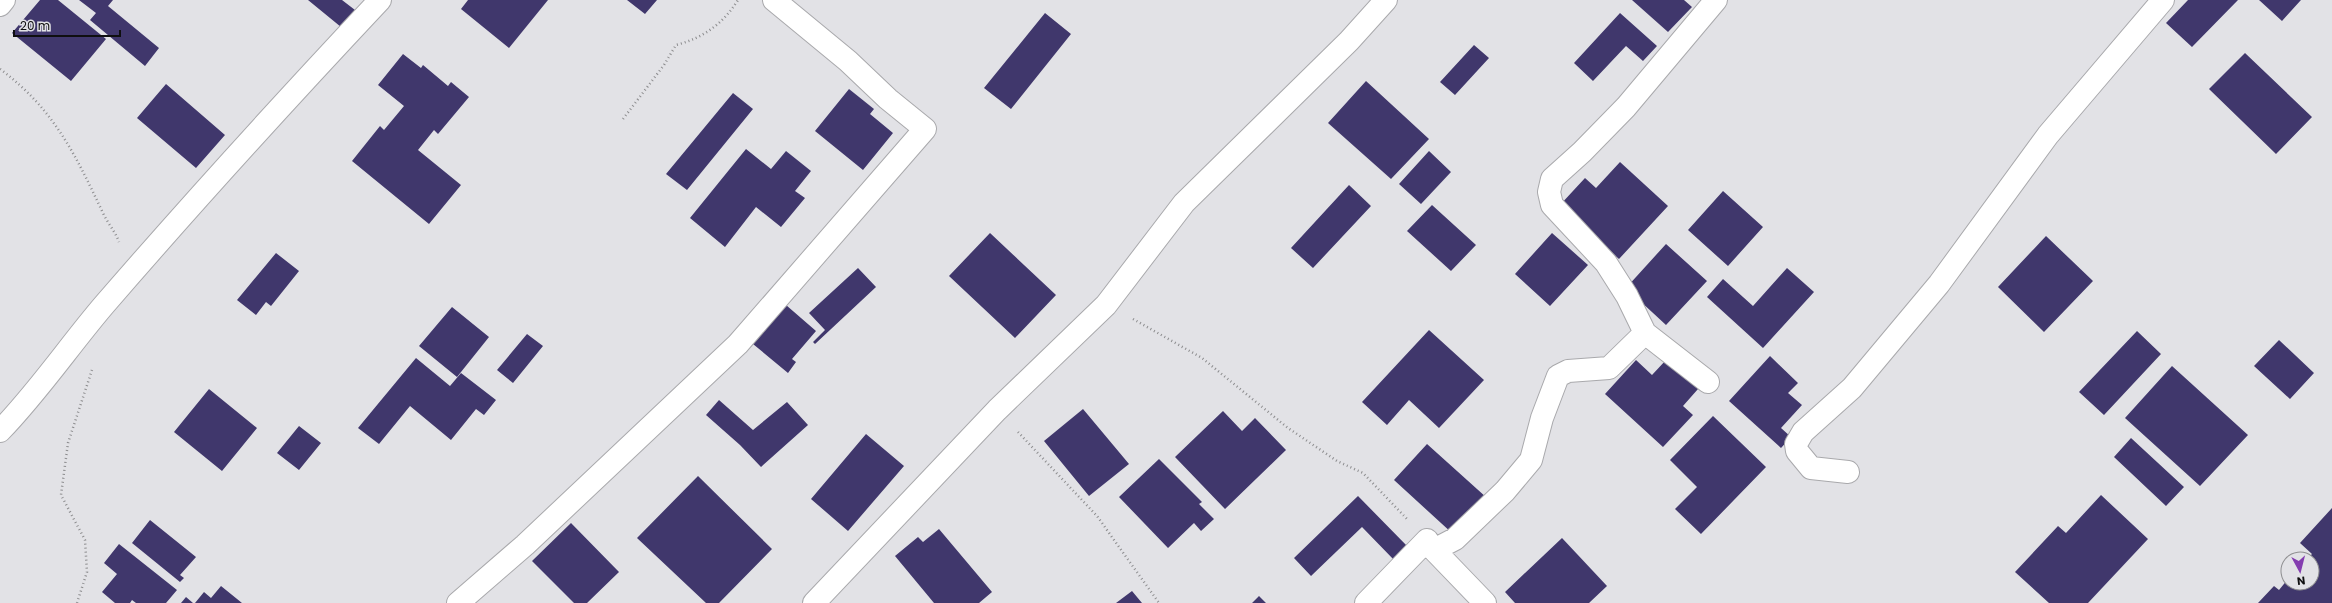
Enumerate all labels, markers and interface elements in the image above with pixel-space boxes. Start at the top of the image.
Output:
scale bar [14,12,120,38]
text: 20 m [20,17,50,34]
north arrow [2280,551,2320,591]
text: N [2296,572,2306,589]

